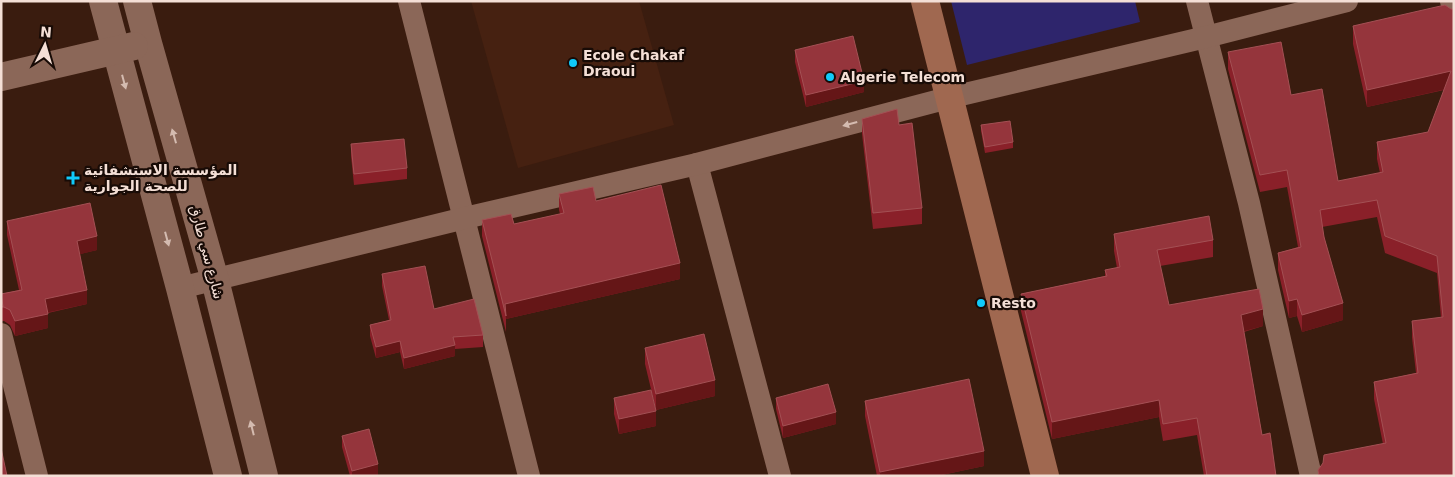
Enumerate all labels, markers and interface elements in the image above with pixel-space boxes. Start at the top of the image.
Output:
north arrow [20,20,70,70]
text: N [40,24,53,41]
place label: Ecole Chakaf Draoui [583,47,685,79]
marker: Ecole Chakaf Draoui [567,57,579,69]
place label: Algerie Telecom [840,69,965,85]
marker: Algerie Telecom [824,71,836,83]
one-way arrow [120,75,128,90]
one-way arrow [843,120,858,128]
one-way arrow [170,129,178,144]
place label: المؤسسة الاستشفائية للصحة الجوارية [84,162,237,195]
marker: المؤسسة الاستشفائية للصحة الجوارية [66,171,80,185]
street label: شارع سي طارق [186,203,227,301]
one-way arrow [163,232,171,247]
place label: Resto [991,295,1036,311]
marker: Resto [975,297,987,309]
one-way arrow [248,421,256,436]

